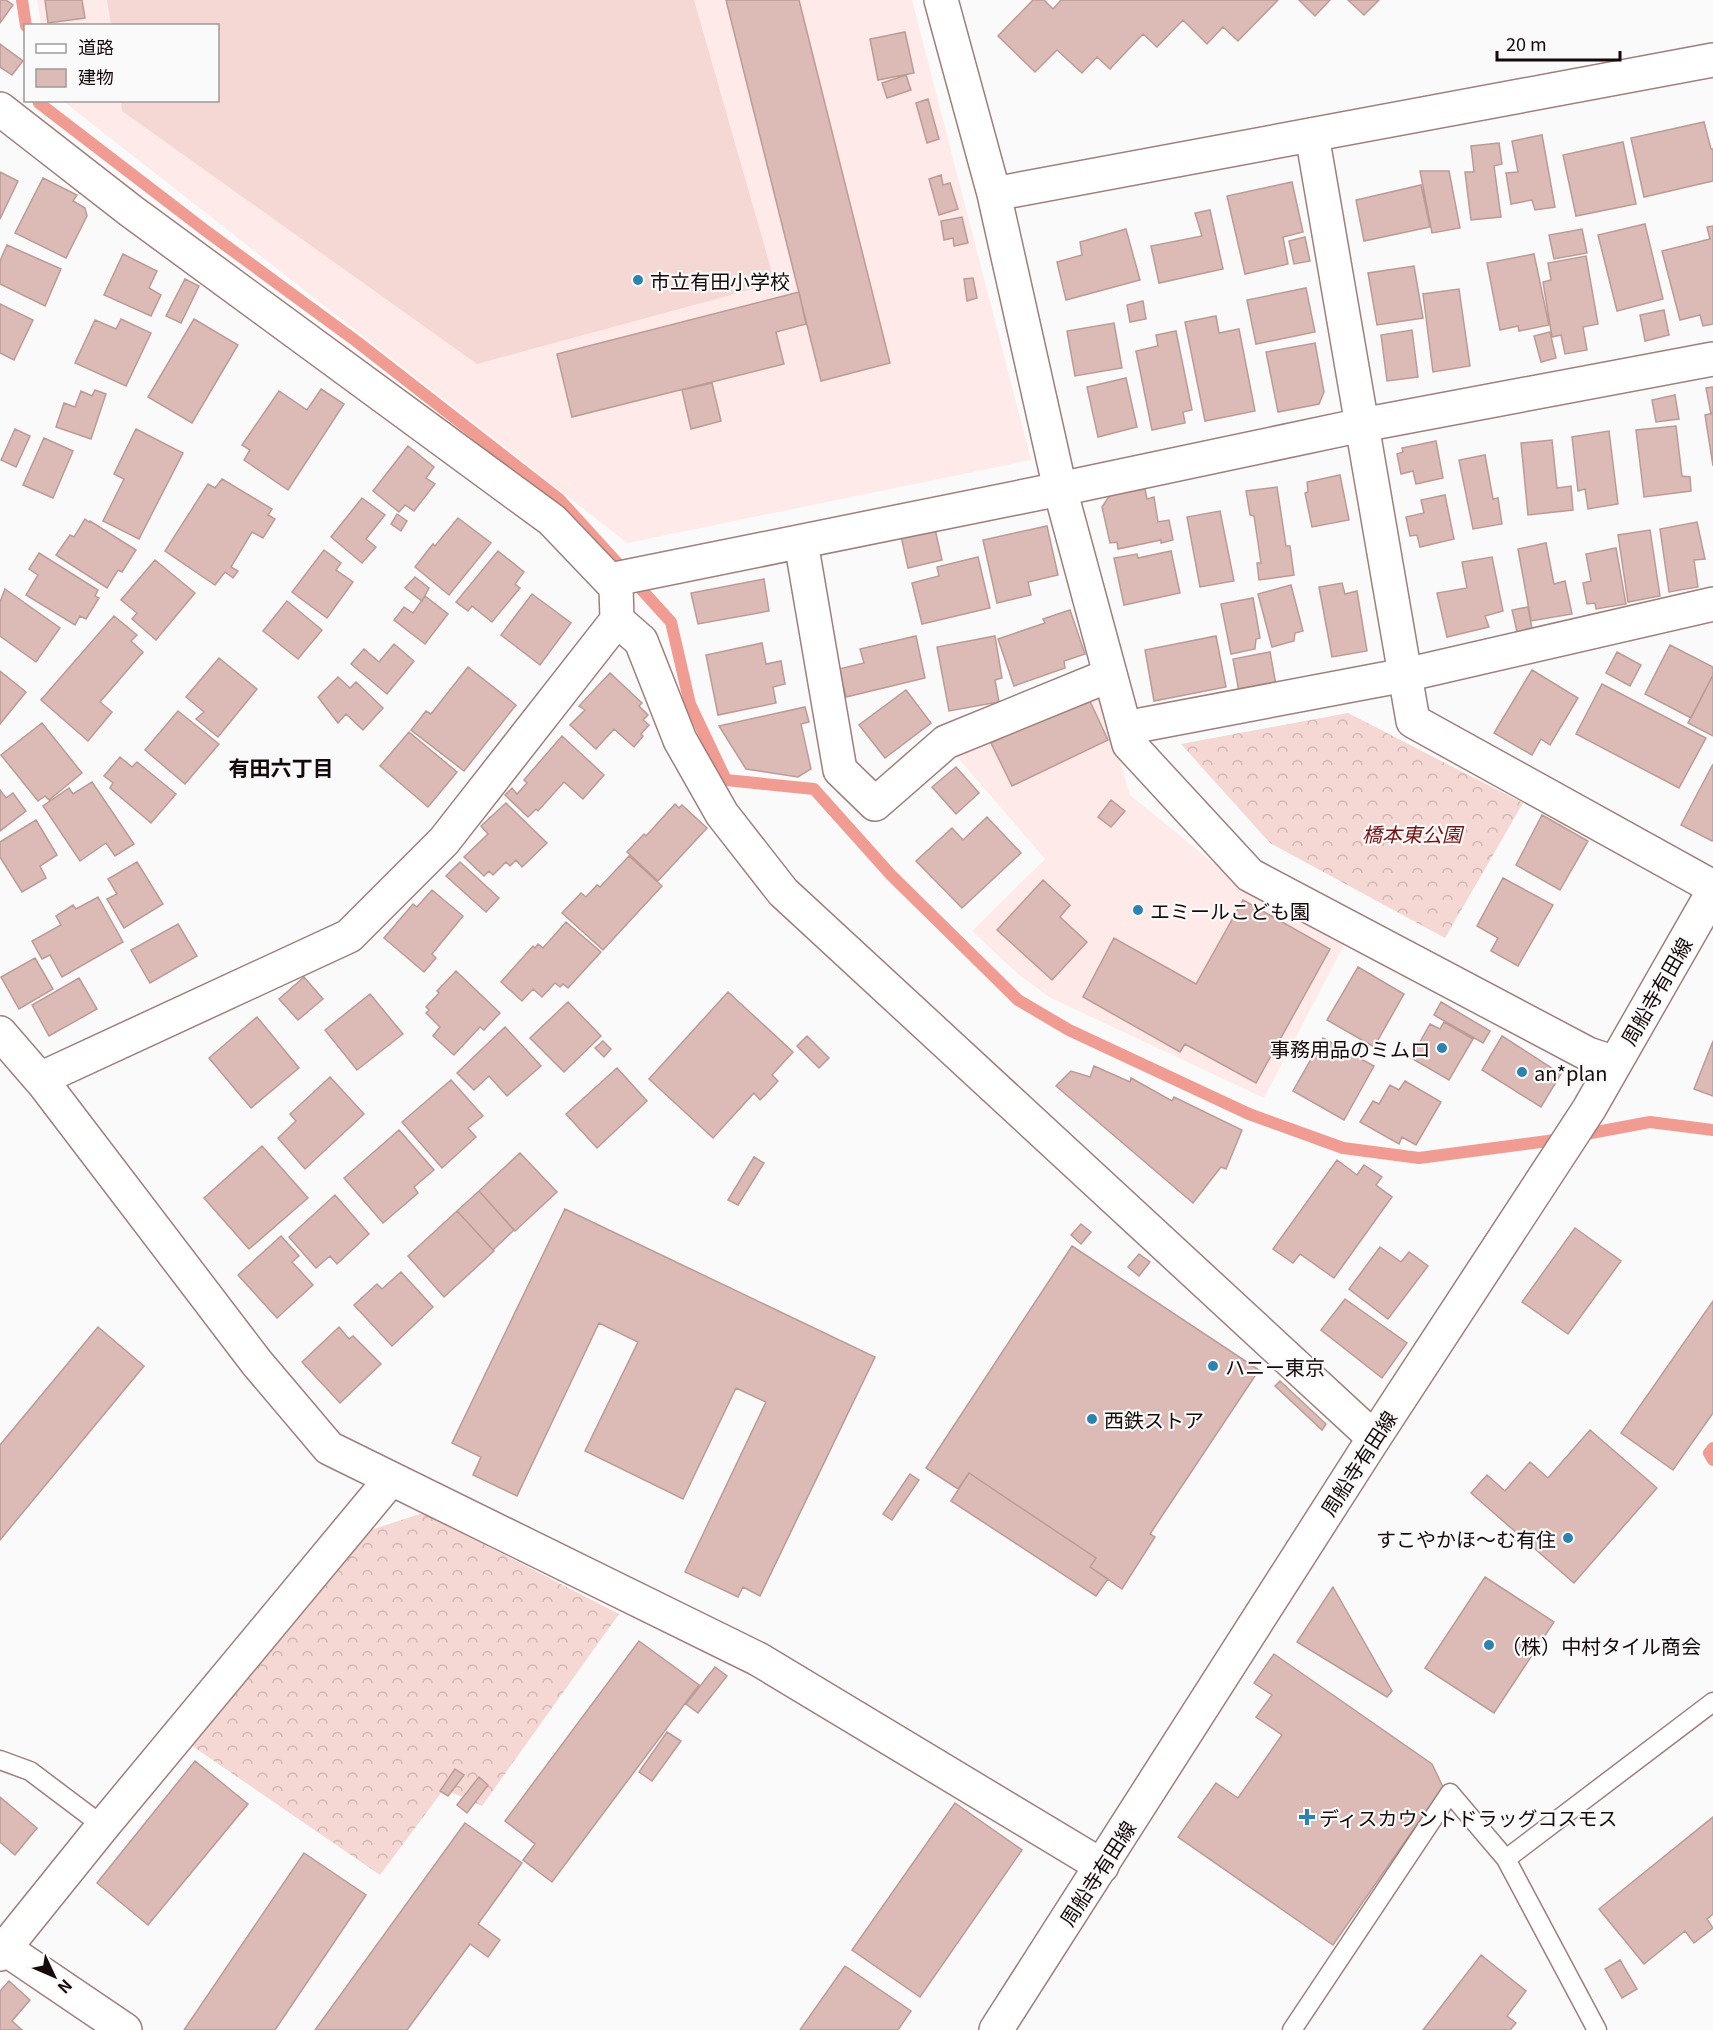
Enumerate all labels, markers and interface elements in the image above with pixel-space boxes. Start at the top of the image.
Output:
legend [24,24,219,102]
scale bar [1497,24,1620,62]
text: 20 m [1506,30,1547,56]
text: 道路 [78,33,114,59]
text: 建物 [78,63,114,89]
place label: 市立有田小学校 [650,266,790,295]
marker: 市立有田小学校 [631,273,645,287]
district label: 有田六丁目 [229,752,334,782]
park label: 橋本東公園 [1362,819,1465,848]
place label: エミールこども園 [1150,896,1310,925]
marker: エミールこども園 [1131,903,1145,917]
street label: 周船寺有田線 [1613,932,1699,1050]
place label: 事務用品のミムロ [1270,1034,1430,1063]
marker: 事務用品のミムロ [1435,1041,1449,1055]
place label: an*plan [1534,1058,1608,1087]
marker: an*plan [1515,1065,1529,1079]
place label: ハニー東京 [1225,1352,1325,1381]
marker: ハニー東京 [1206,1359,1220,1373]
place label: 西鉄ストア [1104,1405,1204,1434]
street label: 周船寺有田線 [1313,1405,1403,1521]
marker: 西鉄ストア [1085,1412,1099,1426]
place label: すこやかほ〜む有住 [1376,1524,1556,1553]
marker: すこやかほ〜む有住 [1561,1531,1575,1545]
place label: （株）中村タイル商会 [1501,1631,1701,1660]
marker: （株）中村タイル商会 [1482,1638,1496,1652]
place label: ディスカウントドラッグコスモス [1319,1803,1618,1832]
marker: ディスカウントドラッグコスモス [1300,1810,1314,1824]
street label: 周船寺有田線 [1052,1815,1142,1931]
north arrow [24,1946,84,2006]
text: N [53,1974,78,2000]

